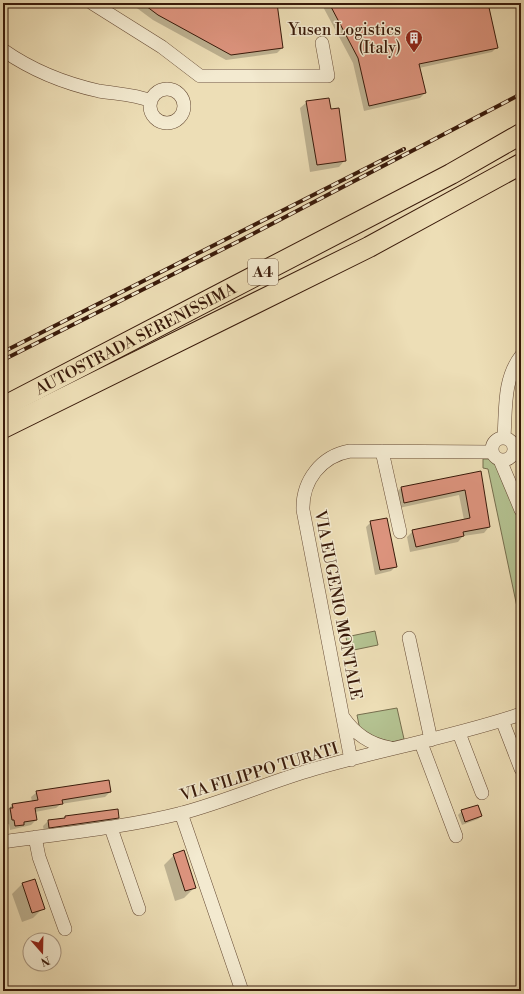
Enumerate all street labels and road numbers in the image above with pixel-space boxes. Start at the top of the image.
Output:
road number: A4 [248,259,278,285]
street label: AUTOSTRADA SERENISSIMA [31,278,240,400]
street label: VIA EUGENIO MONTALE [310,508,366,702]
street label: VIA FILIPPO TURATI [177,738,341,806]

